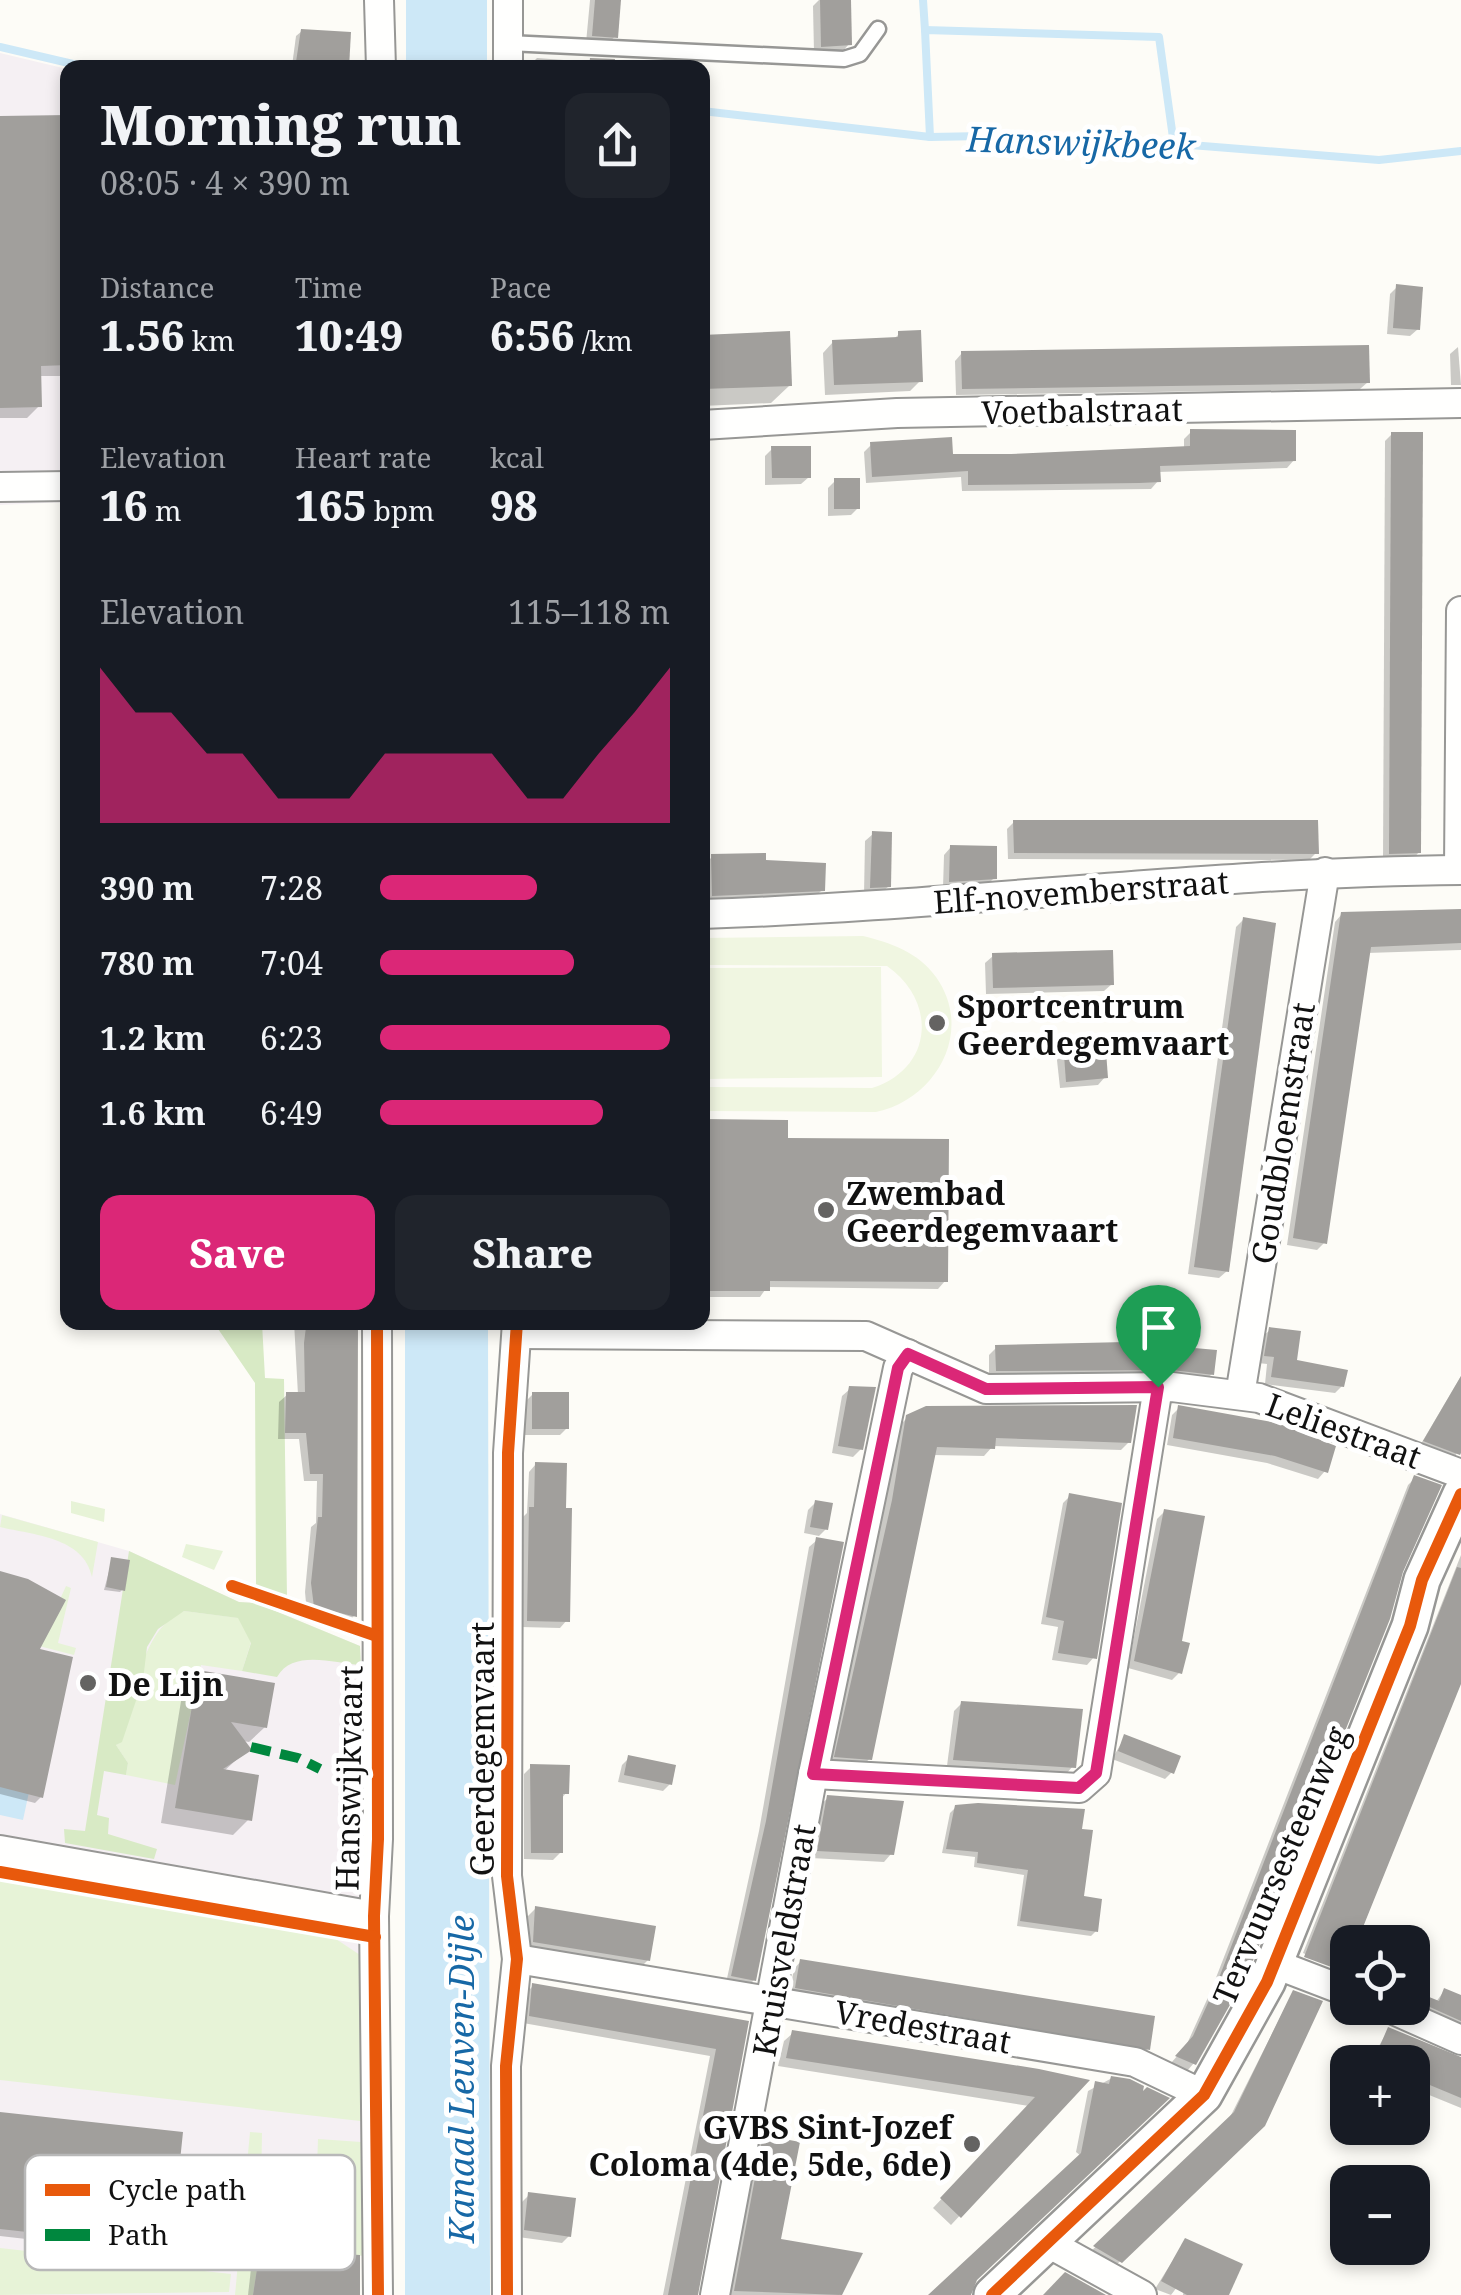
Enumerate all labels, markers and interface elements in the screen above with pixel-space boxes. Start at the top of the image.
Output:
text: Morning run [100,86,462,161]
button: share [565,93,670,198]
water label: Hanswijkbeek [965,114,1197,170]
text: 08:05 · 4 × 390 m [100,161,350,204]
text: Distance [100,268,214,306]
text: Time [295,268,363,306]
text: Pace [490,268,551,306]
text: 1.56 [100,306,185,363]
text: 10:49 [295,306,403,363]
text: 6:56 [490,306,575,363]
text: km [185,321,235,359]
text: /km [575,321,633,359]
street label: Voetbalstraat [981,387,1183,433]
text: Elevation [100,438,226,476]
text: Heart rate [295,438,432,476]
text: kcal [490,438,544,476]
text: 16 [100,476,148,533]
text: 165 [295,476,366,533]
text: 98 [490,476,538,533]
text: m [148,491,181,529]
text: bpm [366,491,435,529]
text: Elevation [100,590,244,633]
text: 115–118 m [508,590,670,633]
street label: Elf-novemberstraat [932,859,1230,923]
text: 390 m [100,866,194,909]
text: 7:28 [260,866,323,909]
text: 780 m [100,941,194,984]
text: 7:04 [260,941,323,984]
place label: Sportcentrum Geerdegemvaart [957,984,1229,1064]
street label: Goudbloemstraat [1240,999,1324,1267]
marker: Sportcentrum Geerdegemvaart [926,1012,948,1034]
text: 1.2 km [100,1016,206,1059]
text: 6:23 [260,1016,323,1059]
text: 1.6 km [100,1091,206,1134]
text: 6:49 [260,1091,323,1134]
place label: Zwembad Geerdegemvaart [846,1171,1118,1251]
button: Save [100,1195,375,1310]
button: Share [395,1195,670,1310]
marker: Zwembad Geerdegemvaart [815,1199,837,1221]
pin [1116,1285,1201,1388]
icon: arrive [1131,1300,1186,1355]
street label: Leliestraat [1261,1382,1427,1478]
street label: Geerdegemvaart [460,1622,503,1876]
place label: De Lijn [108,1662,224,1705]
street label: Hanswijkvaart [325,1665,371,1891]
marker: De Lijn [77,1672,99,1694]
street label: Tervuursesteenweg [1202,1719,1358,2011]
street label: Kruisveldstraat [741,1820,825,2060]
water label: Kanaal Leuven-Dijle [437,1915,484,2244]
map controls [1330,1925,1430,2265]
button: locate [1330,1925,1430,2025]
street label: Vredestraat [832,1989,1014,2063]
button: + [1330,2045,1430,2145]
place label: GVBS Sint-Jozef Coloma (4de, 5de, 6de) [588,2105,955,2185]
marker: GVBS Sint-Jozef Coloma (4de, 5de, 6de) [961,2133,983,2155]
legend [25,2155,355,2270]
button: − [1330,2165,1430,2265]
text: Cycle path [108,2170,246,2208]
text: Path [108,2215,168,2253]

